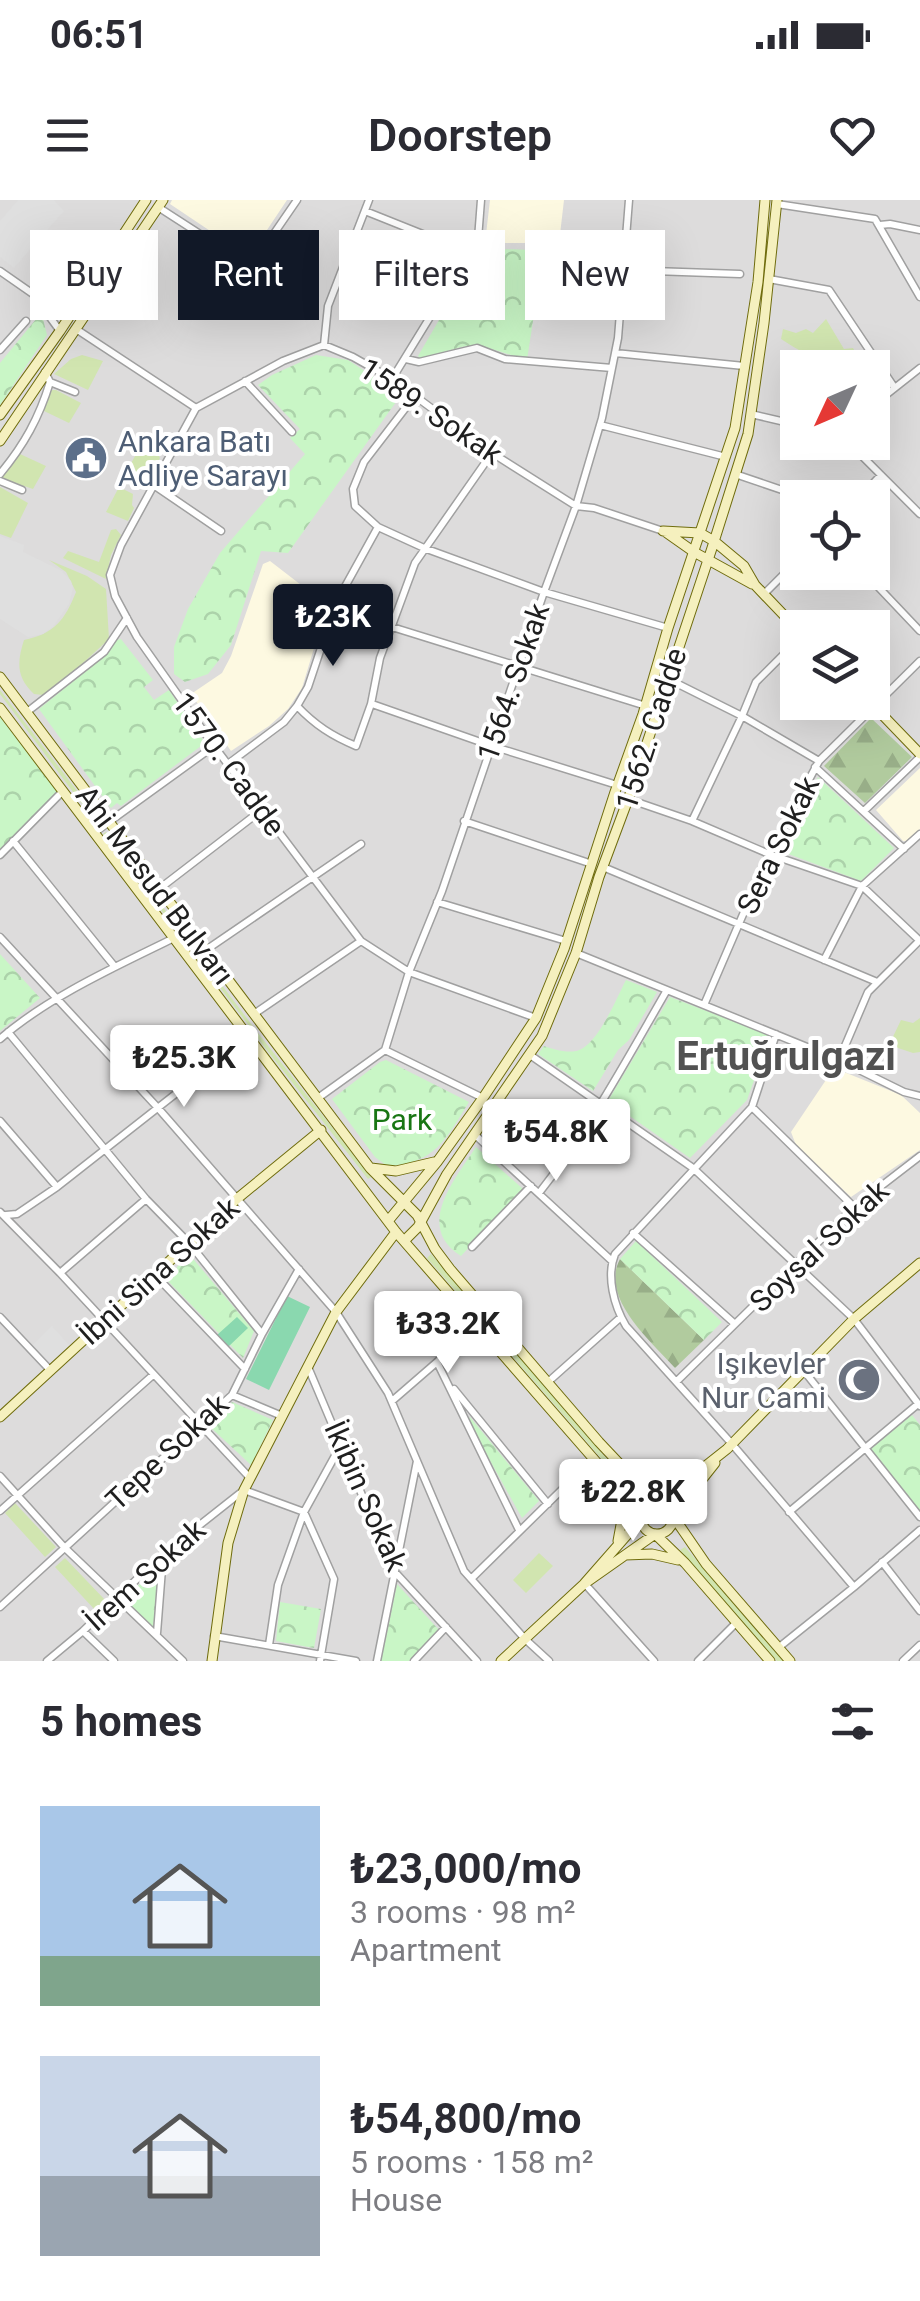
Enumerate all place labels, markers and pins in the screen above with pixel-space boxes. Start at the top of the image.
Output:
place label: Ankara Batı Adliye Sarayı [118,424,288,493]
public building icon: Ankara Batı Adliye Sarayı [63,435,109,481]
pin: ₺23K [274,584,392,669]
pin: ₺25.3K [103,1025,265,1110]
pin: ₺54.8K [475,1099,637,1184]
pin: ₺33.2K [367,1291,529,1376]
place label: Işıkevler Nur Cami [701,1346,826,1415]
mosque icon: Işıkevler Nur Cami [836,1357,882,1403]
pin: ₺22.8K [552,1459,714,1544]

